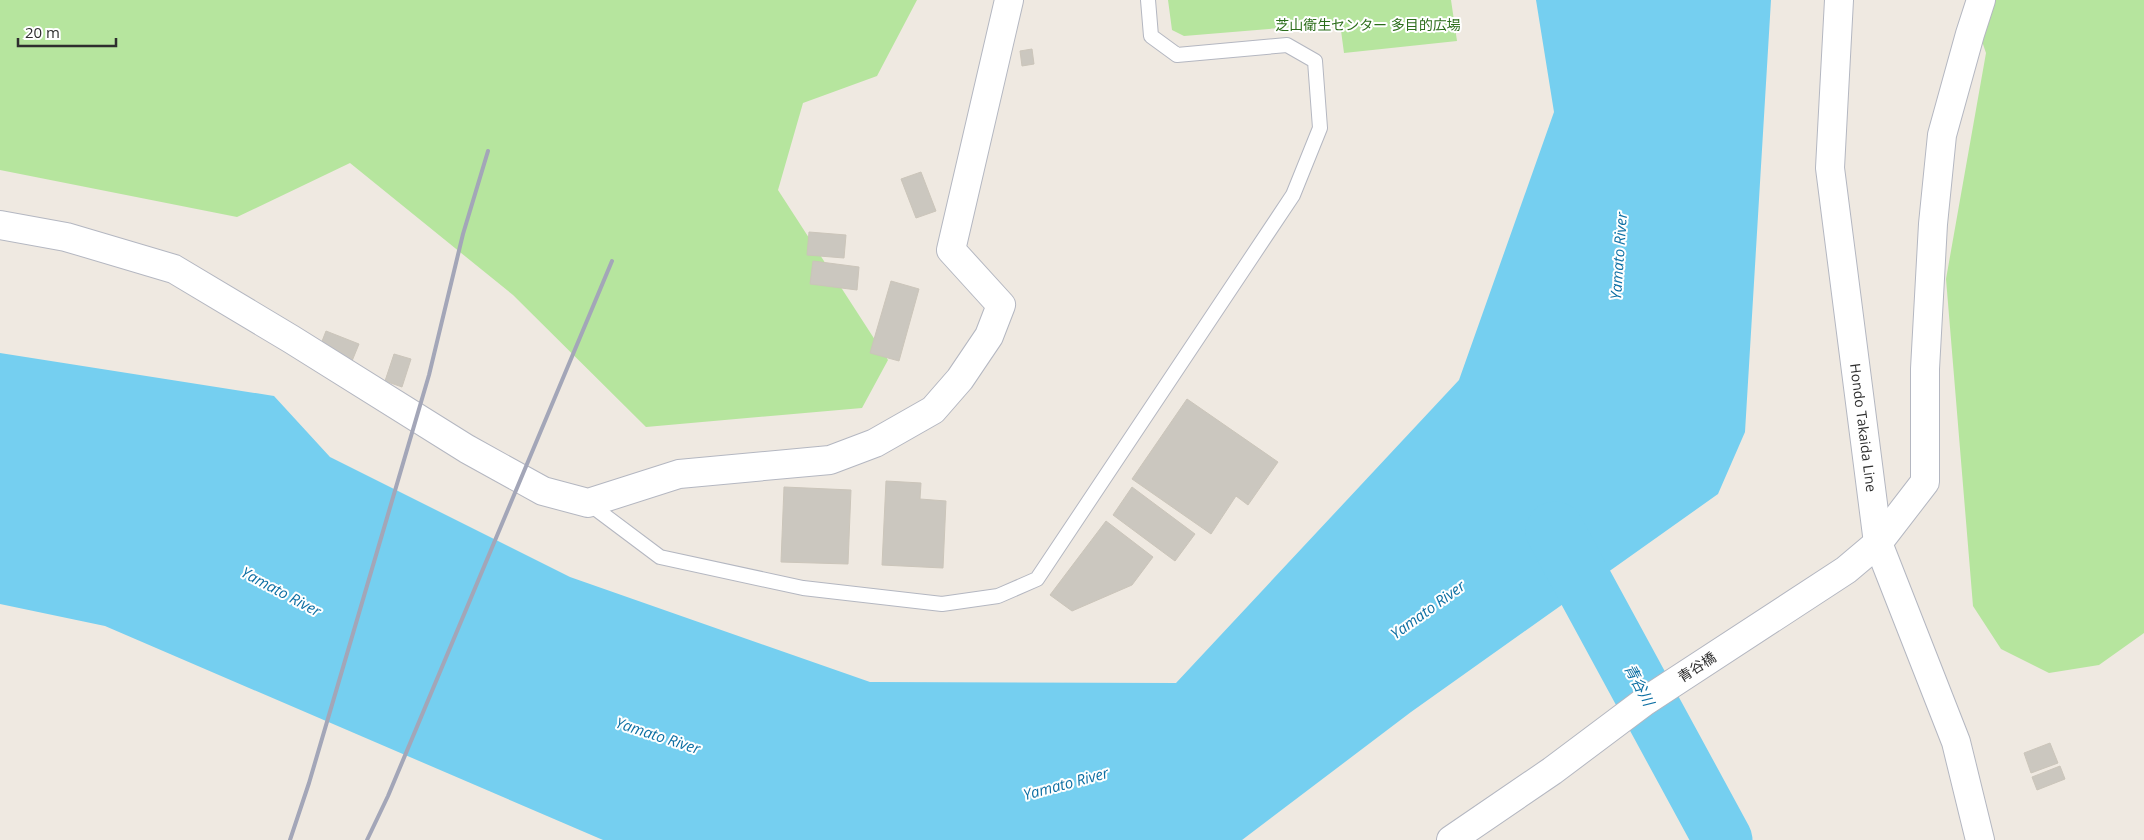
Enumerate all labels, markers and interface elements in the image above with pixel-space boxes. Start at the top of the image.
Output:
scale bar [18,15,115,47]
park label: 芝山衛生センター 多目的広場 [1275,15,1461,34]
text: 20 m [25,22,60,42]
water label: Yamato River [1605,210,1631,300]
street label: Hondo Takaida Line [1846,362,1881,493]
water label: Yamato River [238,562,326,621]
water label: Yamato River [1386,575,1470,643]
street label: 青谷橋 [1674,647,1720,686]
water label: 青谷川 [1620,660,1660,711]
water label: Yamato River [614,712,704,758]
water label: Yamato River [1021,762,1112,804]

